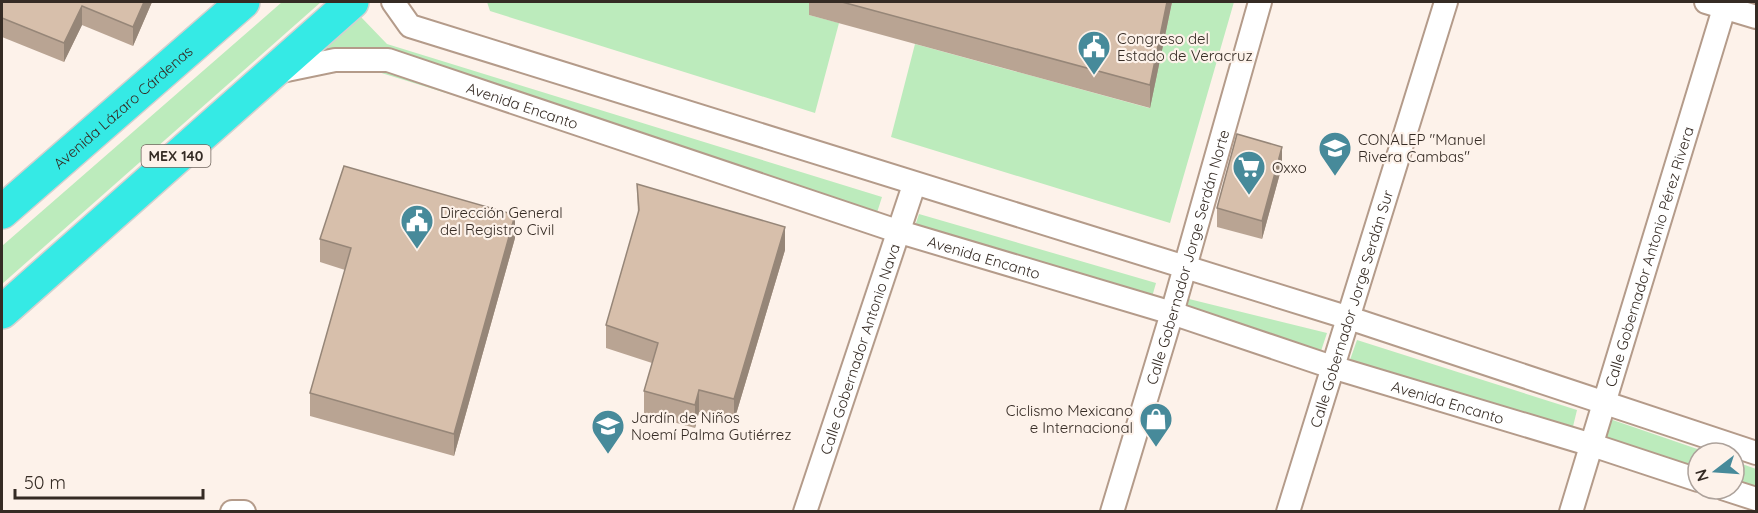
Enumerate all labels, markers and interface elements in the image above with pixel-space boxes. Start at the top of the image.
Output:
public building icon: Congreso del Estado de Veracruz [1076,29,1112,76]
place label: Congreso del Estado de Veracruz [1117,29,1253,65]
street label: Avenida Lázaro Cárdenas [49,41,196,173]
street label: Avenida Encanto [464,78,581,133]
street label: Calle Gobernador Antonio Pérez Rivera [1600,124,1697,389]
street label: Calle Gobernador Jorge Serdán Norte [1142,127,1233,387]
school or university icon: CONALEP "Manuel Rivera Cambas" [1317,130,1353,177]
place label: CONALEP "Manuel Rivera Cambas" [1358,130,1486,166]
road number: MEX 140 [142,145,210,167]
supermarket icon: Oxxo [1231,149,1267,196]
place label: Oxxo [1272,158,1307,177]
street label: Calle Gobernador Jorge Serdán Sur [1305,187,1397,430]
public building icon: Dirección General del Registro Civil [399,203,435,250]
place label: Dirección General del Registro Civil [440,203,563,239]
street label: Avenida Encanto [925,231,1043,283]
street label: Calle Gobernador Antonio Nava [815,241,903,457]
street label: Avenida Encanto [1389,376,1506,428]
place label: Ciclismo Mexicano e Internacional [1006,401,1133,437]
shop icon: Ciclismo Mexicano e Internacional [1138,401,1174,448]
school or university icon: Jardín de Niños Noemí Palma Gutiérrez [590,408,626,455]
place label: Jardín de Niños Noemí Palma Gutiérrez [631,408,791,444]
north arrow [1686,441,1746,501]
scale bar [15,462,202,500]
text: N [1690,467,1713,484]
text: 50 m [24,471,66,494]

